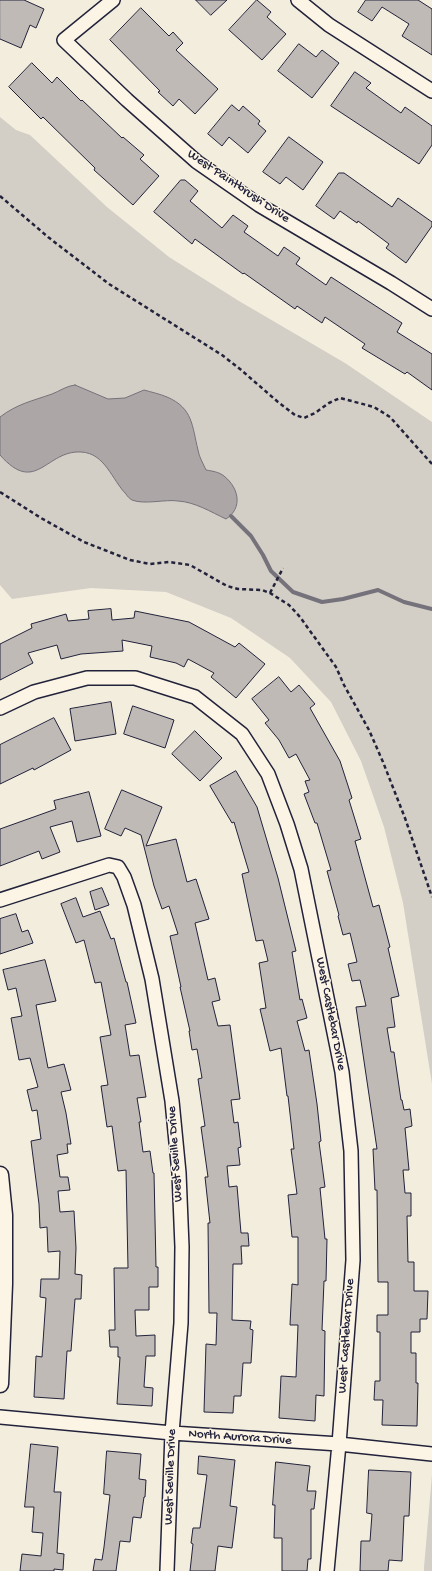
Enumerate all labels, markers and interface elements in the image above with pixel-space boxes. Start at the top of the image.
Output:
street label: West Paintbrush Drive [184,147,292,227]
street label: West Castlebar Drive [311,956,349,1072]
street label: West Seville Drive [165,1106,187,1202]
street label: West Castlebar Drive [335,1278,359,1394]
street label: North Aurora Drive [188,1427,292,1449]
street label: West Seville Drive [162,1429,180,1525]

